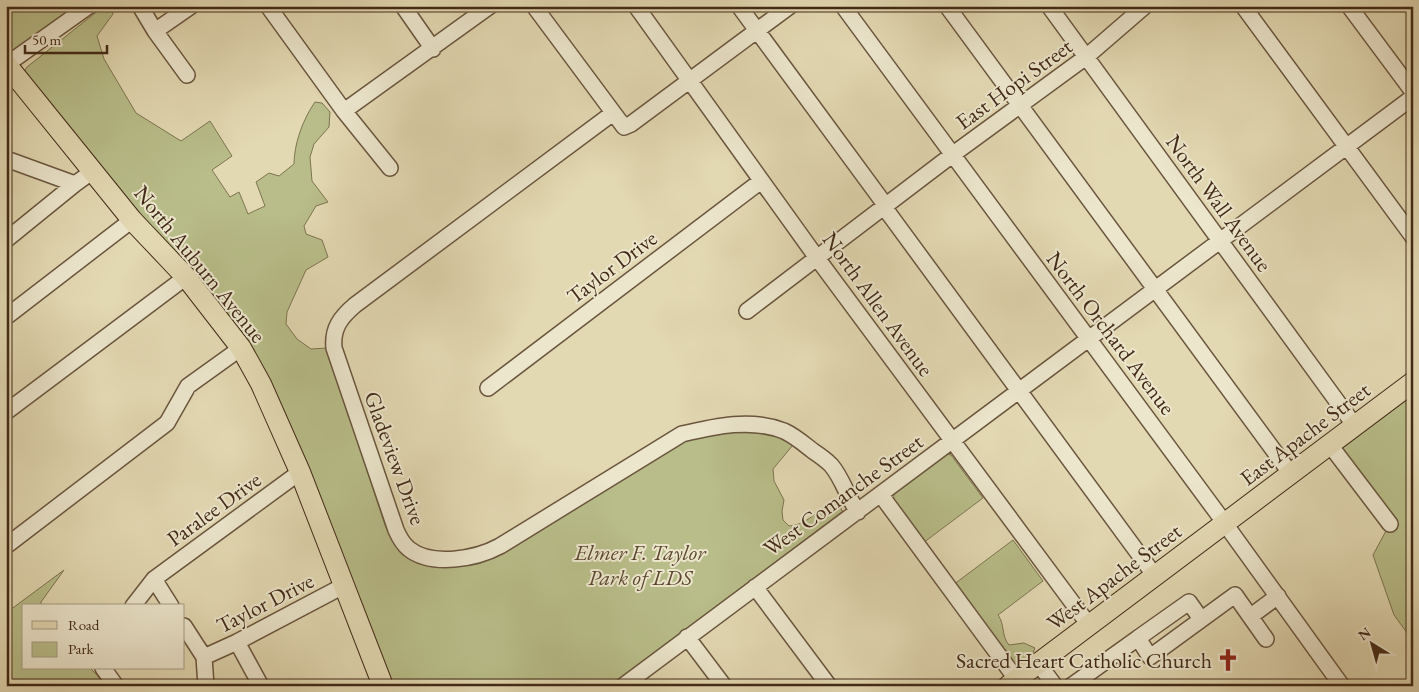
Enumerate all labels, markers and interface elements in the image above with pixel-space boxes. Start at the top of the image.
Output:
scale bar [25,22,108,54]
text: 50 m [32,30,61,49]
street label: East Hopi Street [950,32,1078,136]
street label: North Wall Avenue [1159,128,1279,278]
street label: North Auburn Avenue [128,179,273,349]
street label: Taylor Drive [561,223,663,310]
street label: North Allen Avenue [816,226,940,382]
street label: North Orchard Avenue [1040,245,1182,421]
street label: East Apache Street [1234,376,1376,492]
street label: Gladeview Drive [357,387,433,529]
street label: West Comanche Street [757,427,929,563]
street label: Paralee Drive [161,465,267,553]
street label: West Apache Street [1041,517,1187,637]
park label: Elmer F. Taylor Park of LDS [573,538,707,592]
street label: Taylor Drive [211,566,319,640]
legend [22,604,185,670]
text: Road [68,615,100,634]
north arrow [1346,620,1396,670]
text: N [1354,623,1375,644]
text: Park [68,639,95,658]
place label: Sacred Heart Catholic Church [956,646,1212,675]
church icon: Sacred Heart Catholic Church [1215,647,1241,673]

